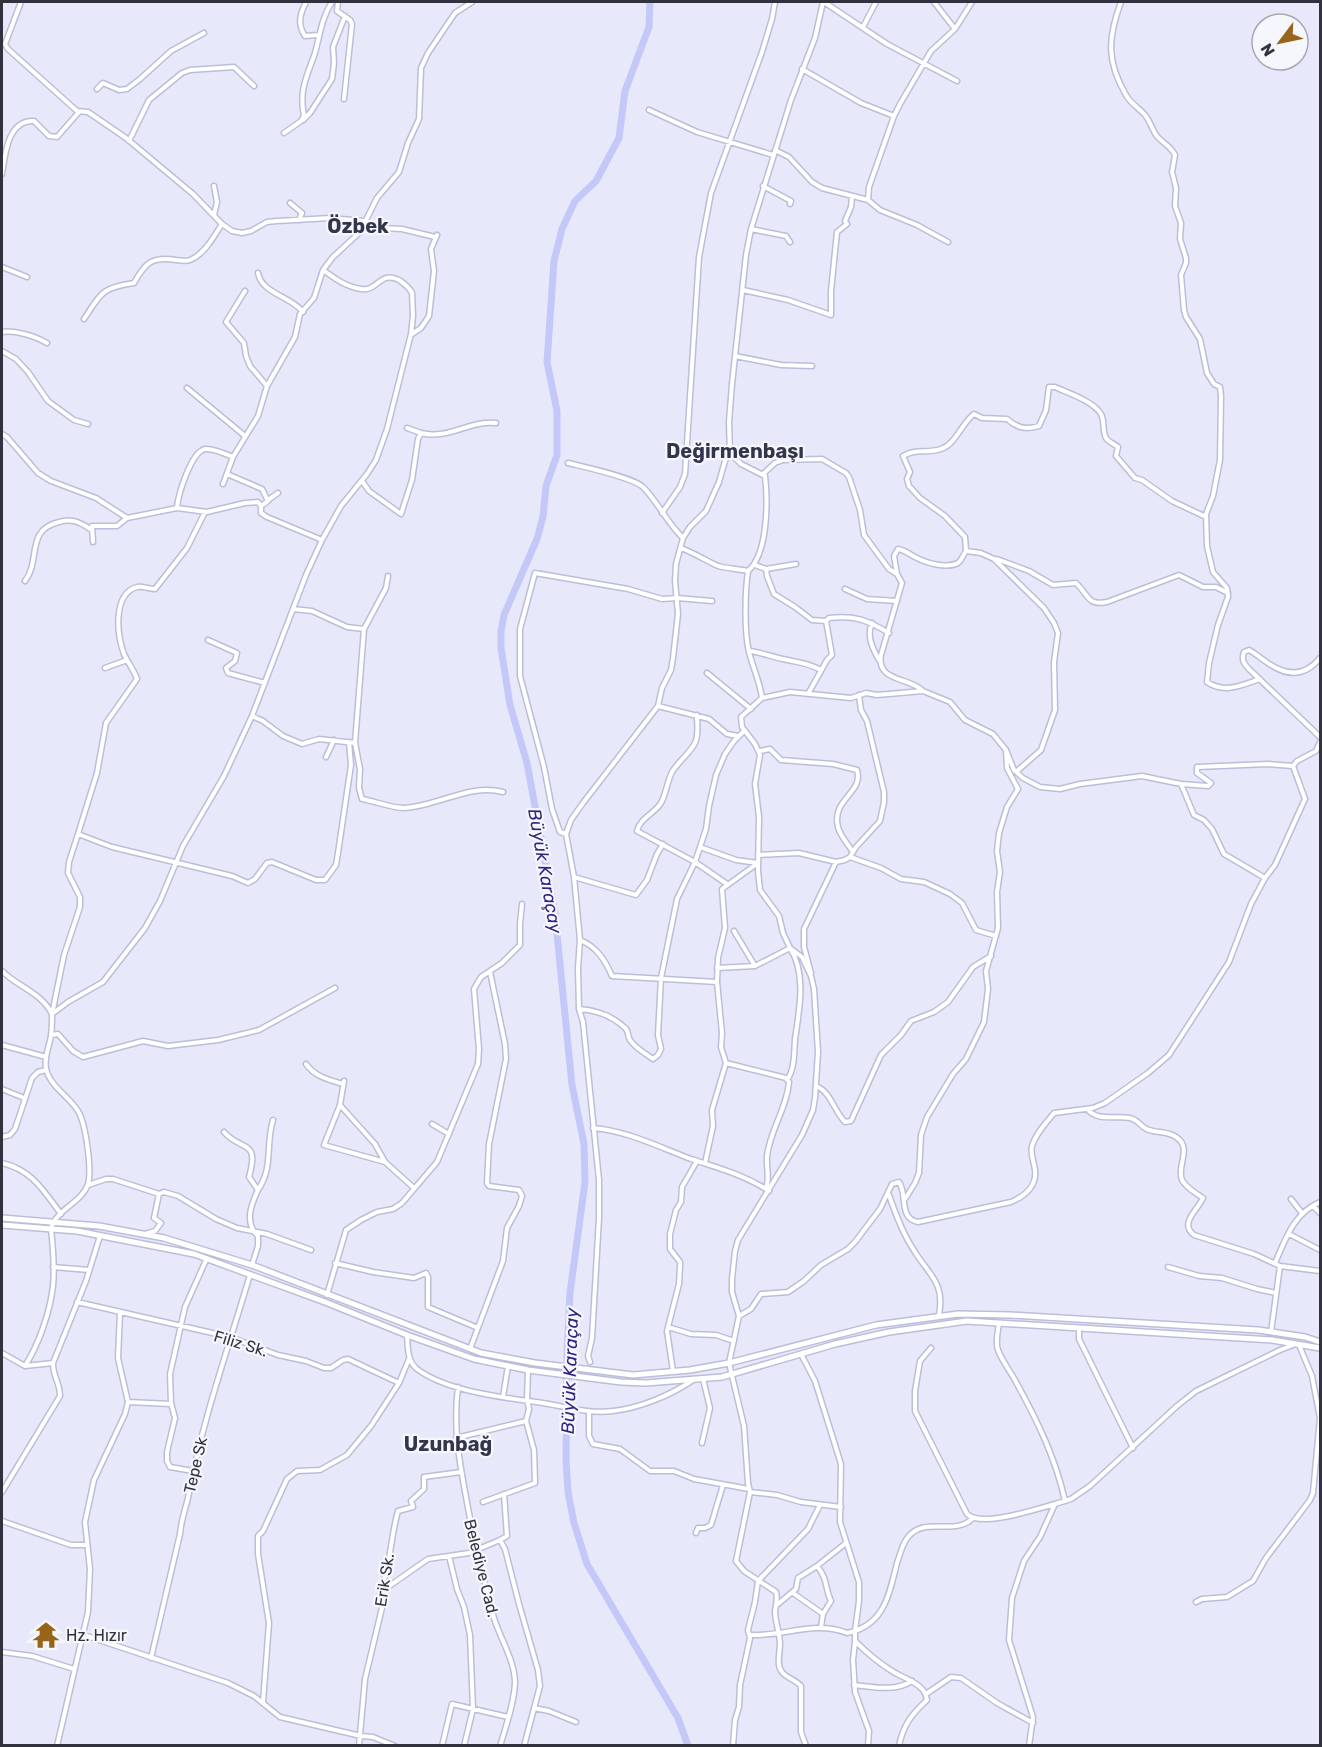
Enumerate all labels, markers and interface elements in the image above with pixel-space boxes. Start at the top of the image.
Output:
north arrow [1250,12,1310,72]
text: N [1257,40,1279,60]
district label: Özbek [327,214,389,238]
district label: Değirmenbaşı [666,439,804,463]
water label: Büyük Karaçay [523,807,567,936]
water label: Büyük Karaçay [557,1306,583,1435]
street label: Filiz Sk. [212,1326,270,1361]
district label: Uzunbağ [404,1432,492,1456]
street label: Tepe Sk [180,1434,211,1495]
street label: Belediye Cad. [460,1517,503,1619]
street label: Erik Sk. [371,1552,398,1608]
temple icon: Hz. Hızır [31,1620,61,1650]
place label: Hz. Hızır [66,1626,127,1645]

